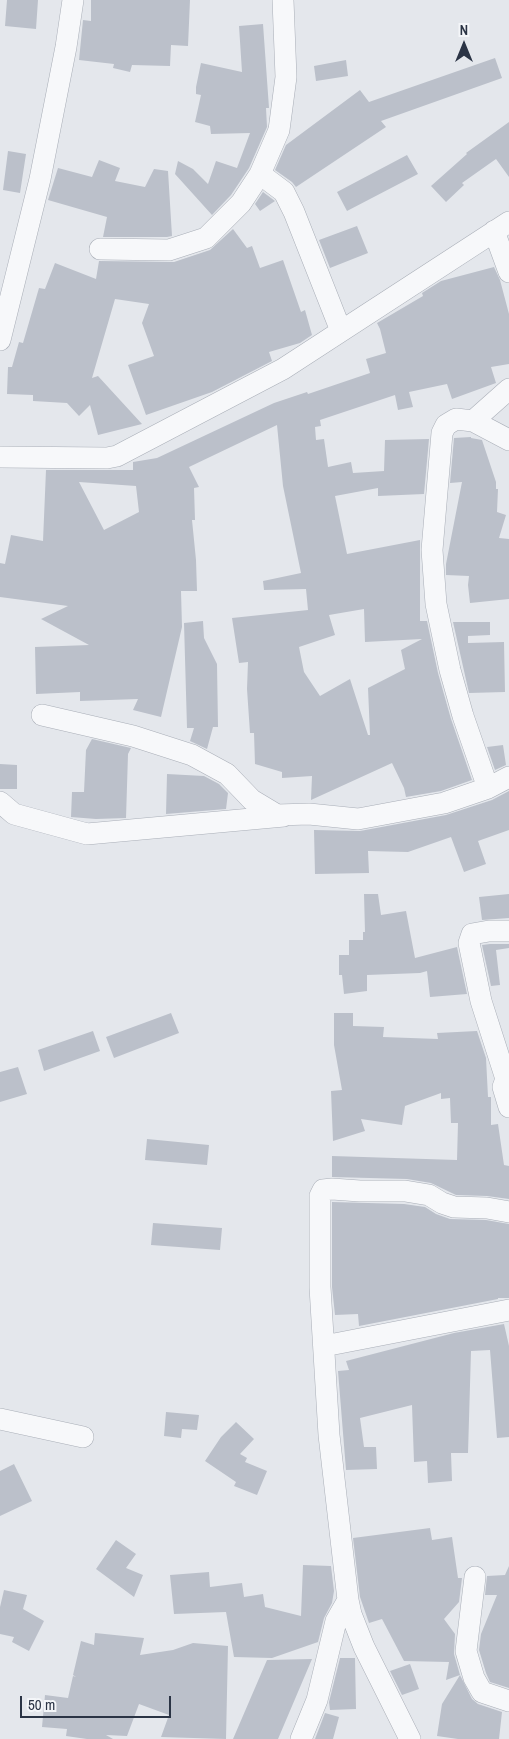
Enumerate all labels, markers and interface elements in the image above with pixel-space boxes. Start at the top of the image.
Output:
north arrow [439,20,489,70]
text: N [460,21,468,39]
scale bar [22,1686,174,1718]
text: 50 m [28,1694,55,1715]

